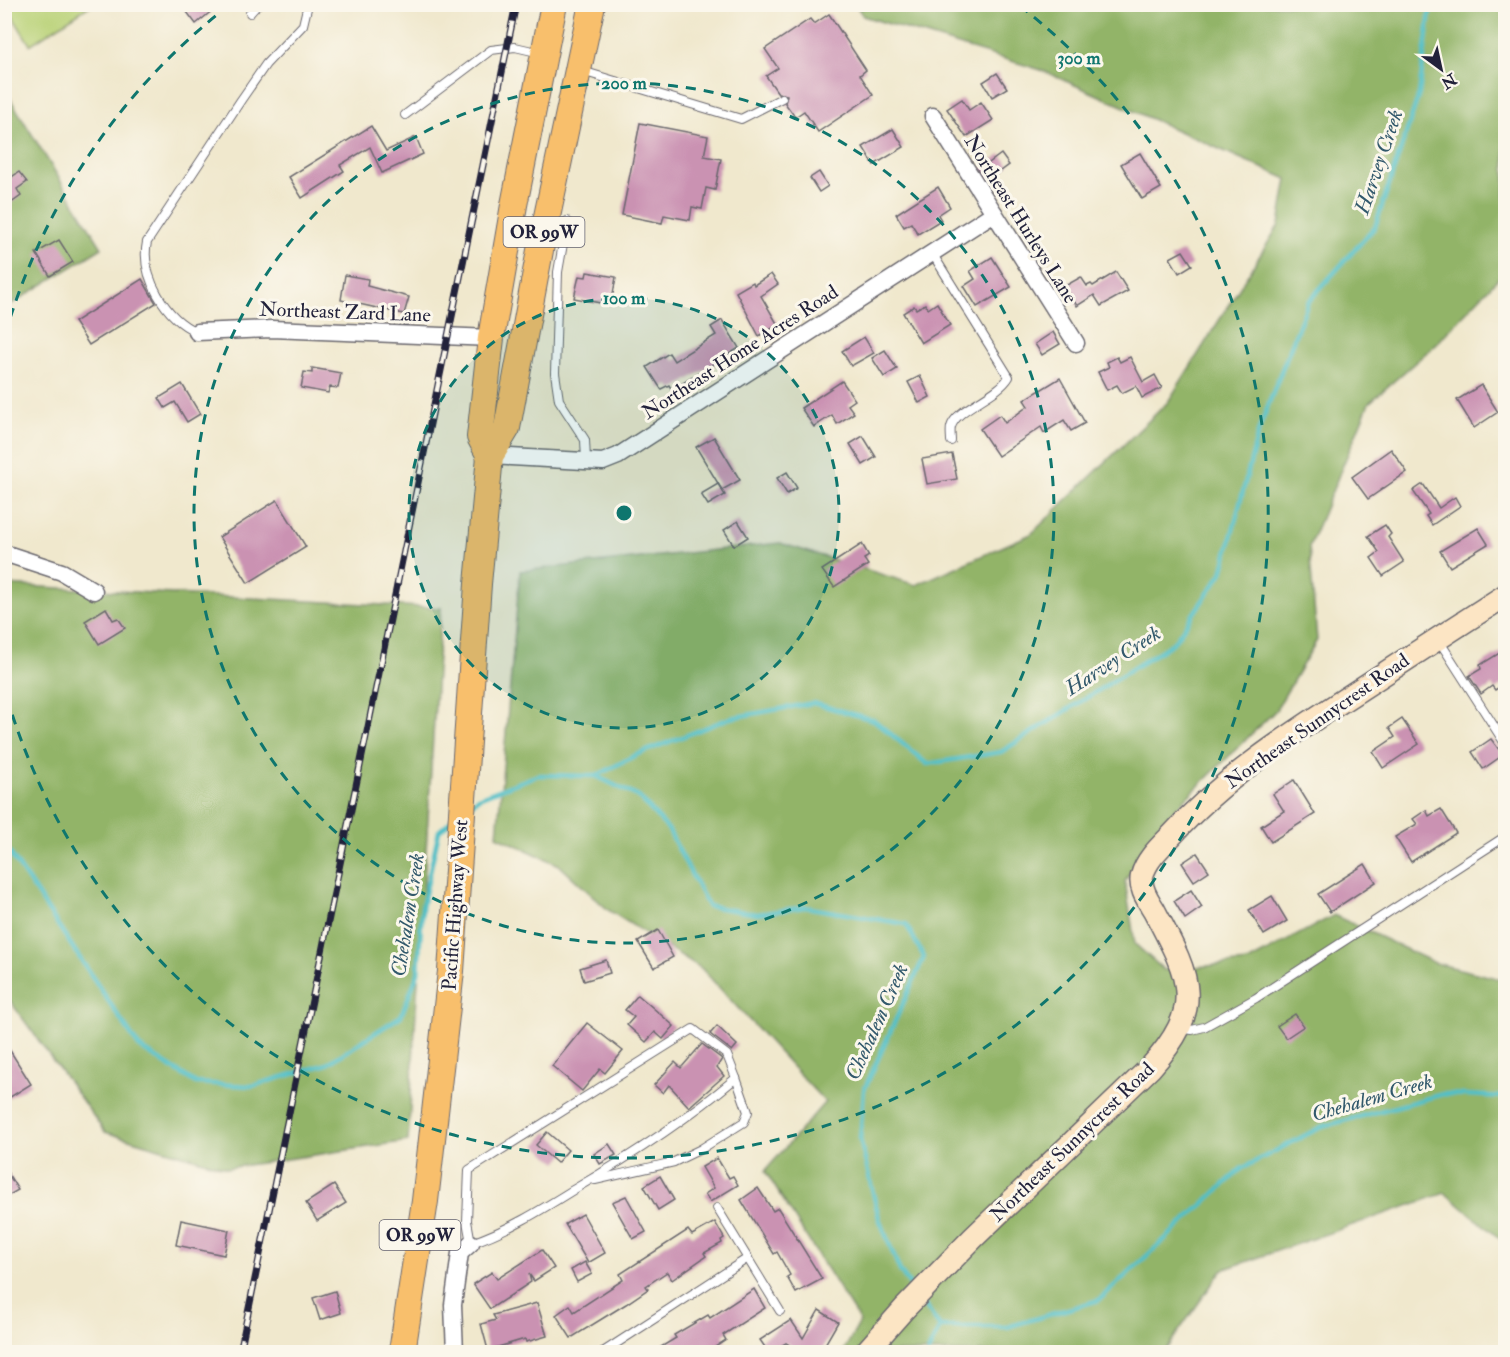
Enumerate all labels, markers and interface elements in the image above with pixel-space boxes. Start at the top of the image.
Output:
north arrow [1411,39,1471,99]
text: 300 m [1057,47,1102,70]
text: N [1437,68,1461,93]
text: 200 m [601,72,648,95]
water label: Harvey Creek [1348,106,1410,219]
street label: Northeast Hurleys Lane [959,130,1083,308]
road number: OR 99W [504,217,584,247]
street label: Northeast Home Acres Road [637,279,843,425]
text: 100 m [603,287,646,310]
street label: Northeast Zard Lane [259,297,431,327]
centre of rings [614,503,634,523]
water label: Harvey Creek [1059,620,1166,703]
street label: Northeast Sunnycrest Road [1220,648,1414,794]
street label: Pacific Highway West [437,818,473,991]
water label: Chehalem Creek [385,851,431,979]
water label: Chehalem Creek [839,960,915,1084]
street label: Northeast Sunnycrest Road [984,1057,1160,1227]
water label: Chehalem Creek [1308,1068,1436,1128]
road number: OR 99W [380,1220,460,1250]

